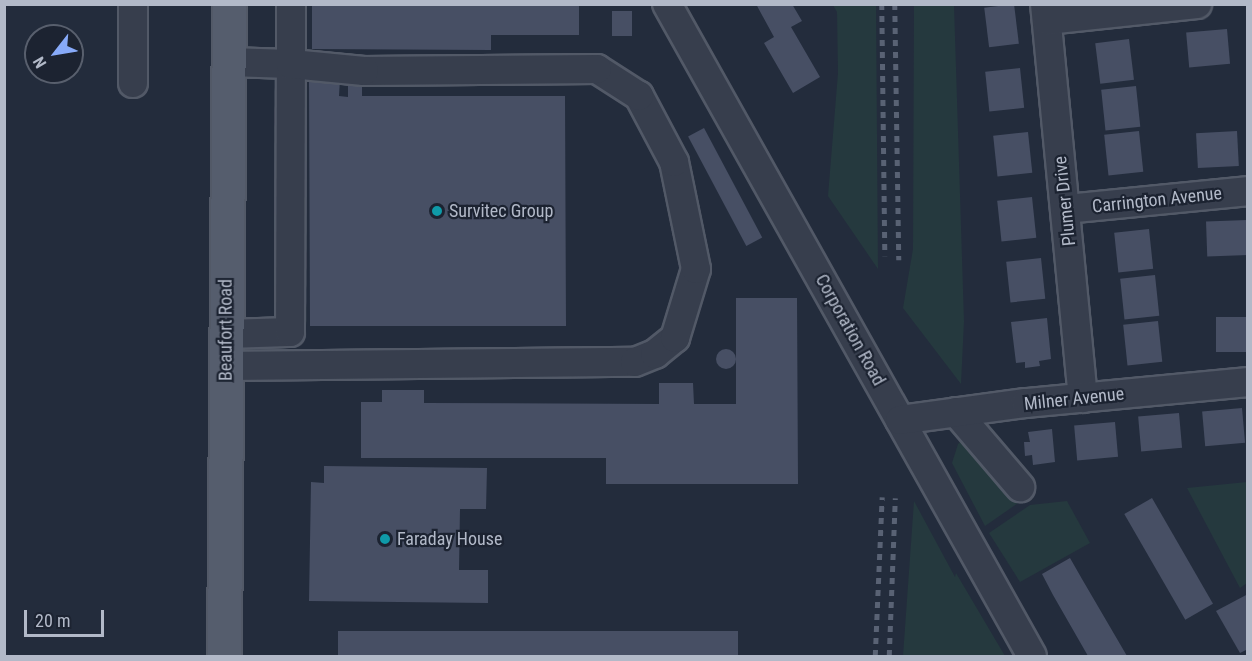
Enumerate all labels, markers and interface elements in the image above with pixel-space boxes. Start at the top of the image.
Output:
north arrow [24,24,84,84]
text: N [29,53,51,72]
street label: Plumer Drive [1050,155,1080,247]
street label: Carrington Avenue [1091,182,1223,218]
place label: Survitec Group [449,200,553,222]
marker: Survitec Group [430,204,444,218]
street label: Corporation Road [811,271,889,389]
street label: Beaufort Road [215,279,237,381]
street label: Milner Avenue [1023,383,1125,415]
place label: Faraday House [397,528,502,550]
marker: Faraday House [378,532,392,546]
scale bar [27,598,106,636]
text: 20 m [35,610,70,631]

